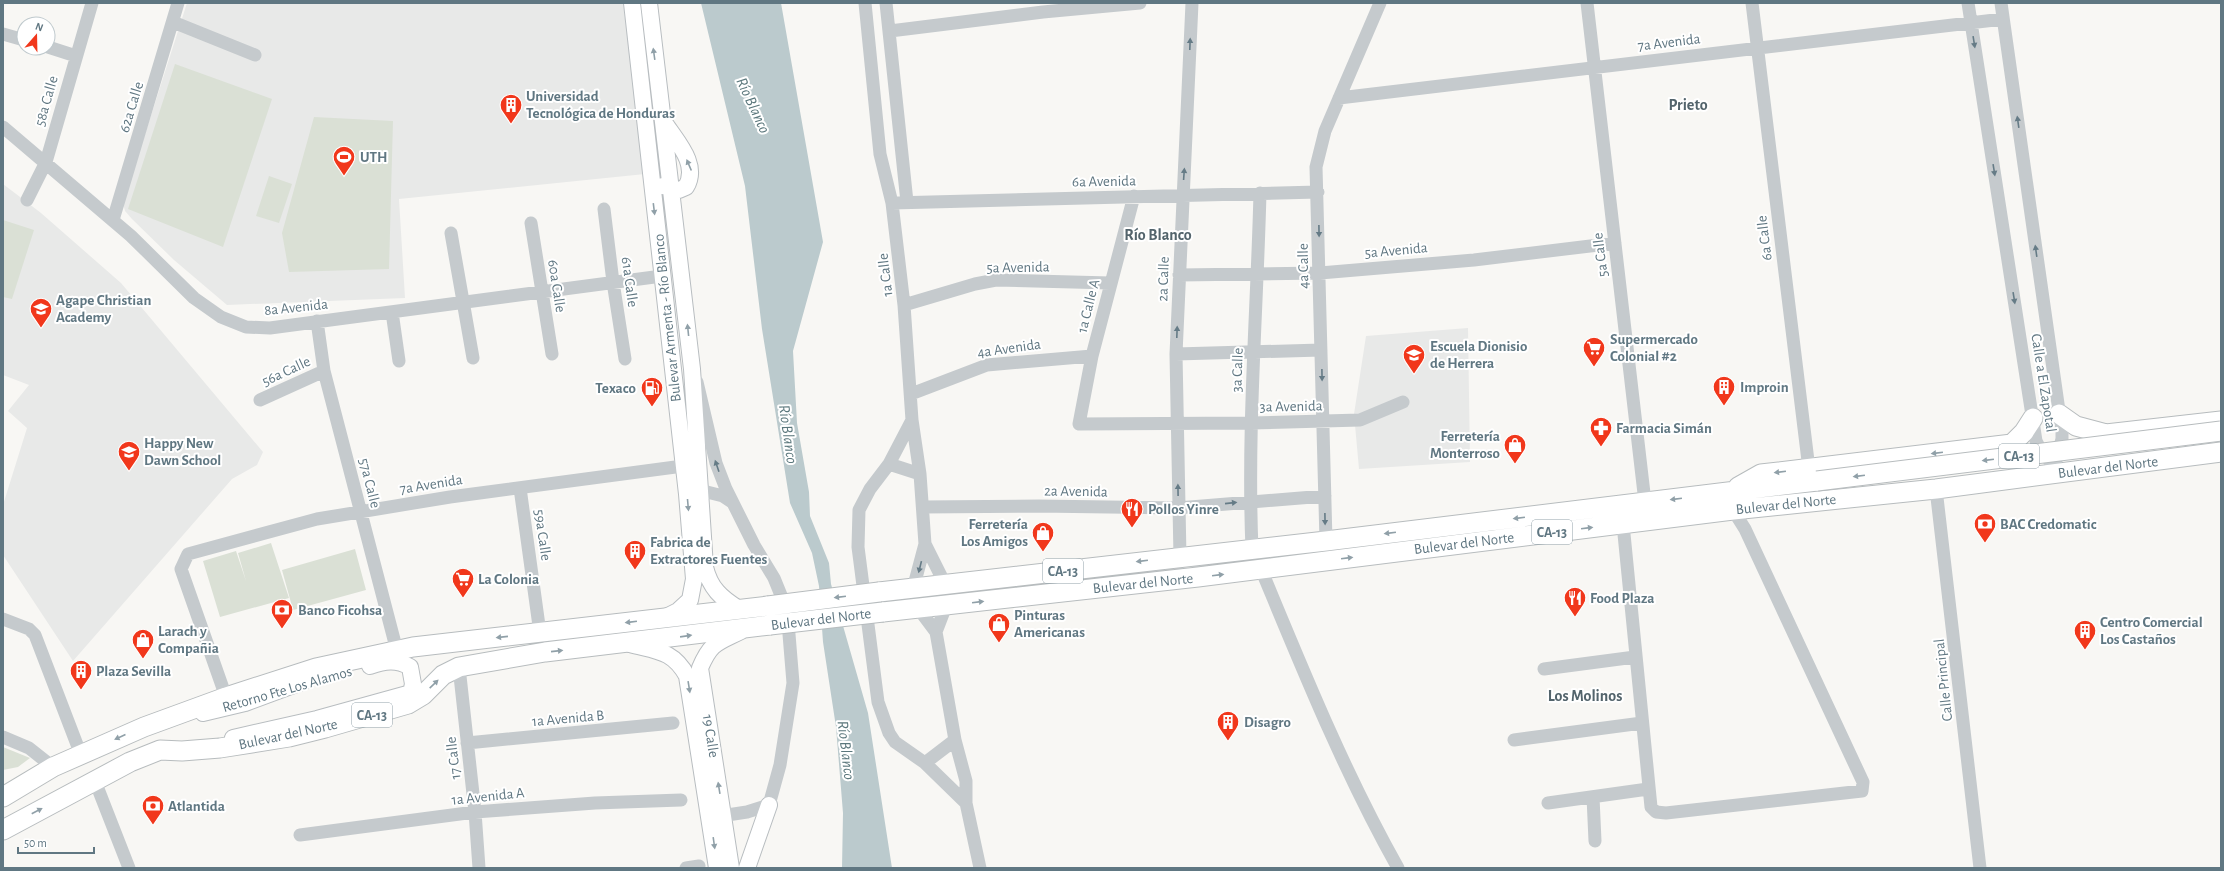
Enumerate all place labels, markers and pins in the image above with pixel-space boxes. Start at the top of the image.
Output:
place label: Universidad Tecnológica de Honduras [526,89,675,121]
building icon: Universidad Tecnológica de Honduras [498,92,524,125]
sports icon: UTH [331,144,357,177]
place label: UTH [360,150,388,165]
place label: Agape Christian Academy [56,293,151,325]
school or university icon: Agape Christian Academy [28,296,54,329]
place label: Supermercado Colonial #2 [1610,332,1698,364]
supermarket icon: Supermercado Colonial #2 [1581,335,1607,368]
place label: Escuela Dionisio de Herrera [1430,339,1527,371]
school or university icon: Escuela Dionisio de Herrera [1401,342,1427,375]
building icon: Improin [1711,374,1737,407]
fuel station icon: Texaco [639,375,665,408]
place label: Improin [1740,380,1789,395]
place label: Texaco [595,381,636,396]
pharmacy icon: Farmacia Simán [1588,415,1614,448]
place label: Farmacia Simán [1616,421,1712,436]
place label: Ferretería Monterroso [1430,429,1500,461]
shop icon: Ferretería Monterroso [1502,432,1528,465]
place label: Happy New Dawn School [144,436,221,468]
school or university icon: Happy New Dawn School [116,439,142,472]
restaurant icon: Pollos Yinre [1119,496,1145,529]
place label: Pollos Yinre [1148,502,1219,517]
bank icon: BAC Credomatic [1972,511,1998,544]
place label: Ferretería Los Amigos [961,517,1028,549]
place label: BAC Credomatic [2000,517,2097,532]
shop icon: Ferretería Los Amigos [1030,520,1056,553]
place label: Fabrica de Extractores Fuentes [650,535,767,567]
building icon: Fabrica de Extractores Fuentes [622,538,648,571]
supermarket icon: La Colonia [450,566,476,599]
place label: La Colonia [478,572,539,587]
restaurant icon: Food Plaza [1562,585,1588,618]
place label: Food Plaza [1590,591,1654,606]
bank icon: Banco Ficohsa [269,597,295,630]
place label: Banco Ficohsa [298,603,382,618]
place label: Pinturas Americanas [1014,608,1085,640]
shop icon: Pinturas Americanas [986,611,1012,644]
place label: Centro Comercial Los Castaños [2100,615,2203,647]
building icon: Centro Comercial Los Castaños [2072,618,2098,651]
place label: Larach y Compañia [158,624,219,656]
shop icon: Larach y Compañia [130,627,156,660]
building icon: Plaza Sevilla [68,658,94,691]
place label: Plaza Sevilla [96,664,171,679]
building icon: Disagro [1215,709,1241,742]
place label: Disagro [1244,715,1291,730]
bank icon: Atlantida [140,793,166,826]
place label: Atlantida [168,799,225,814]

